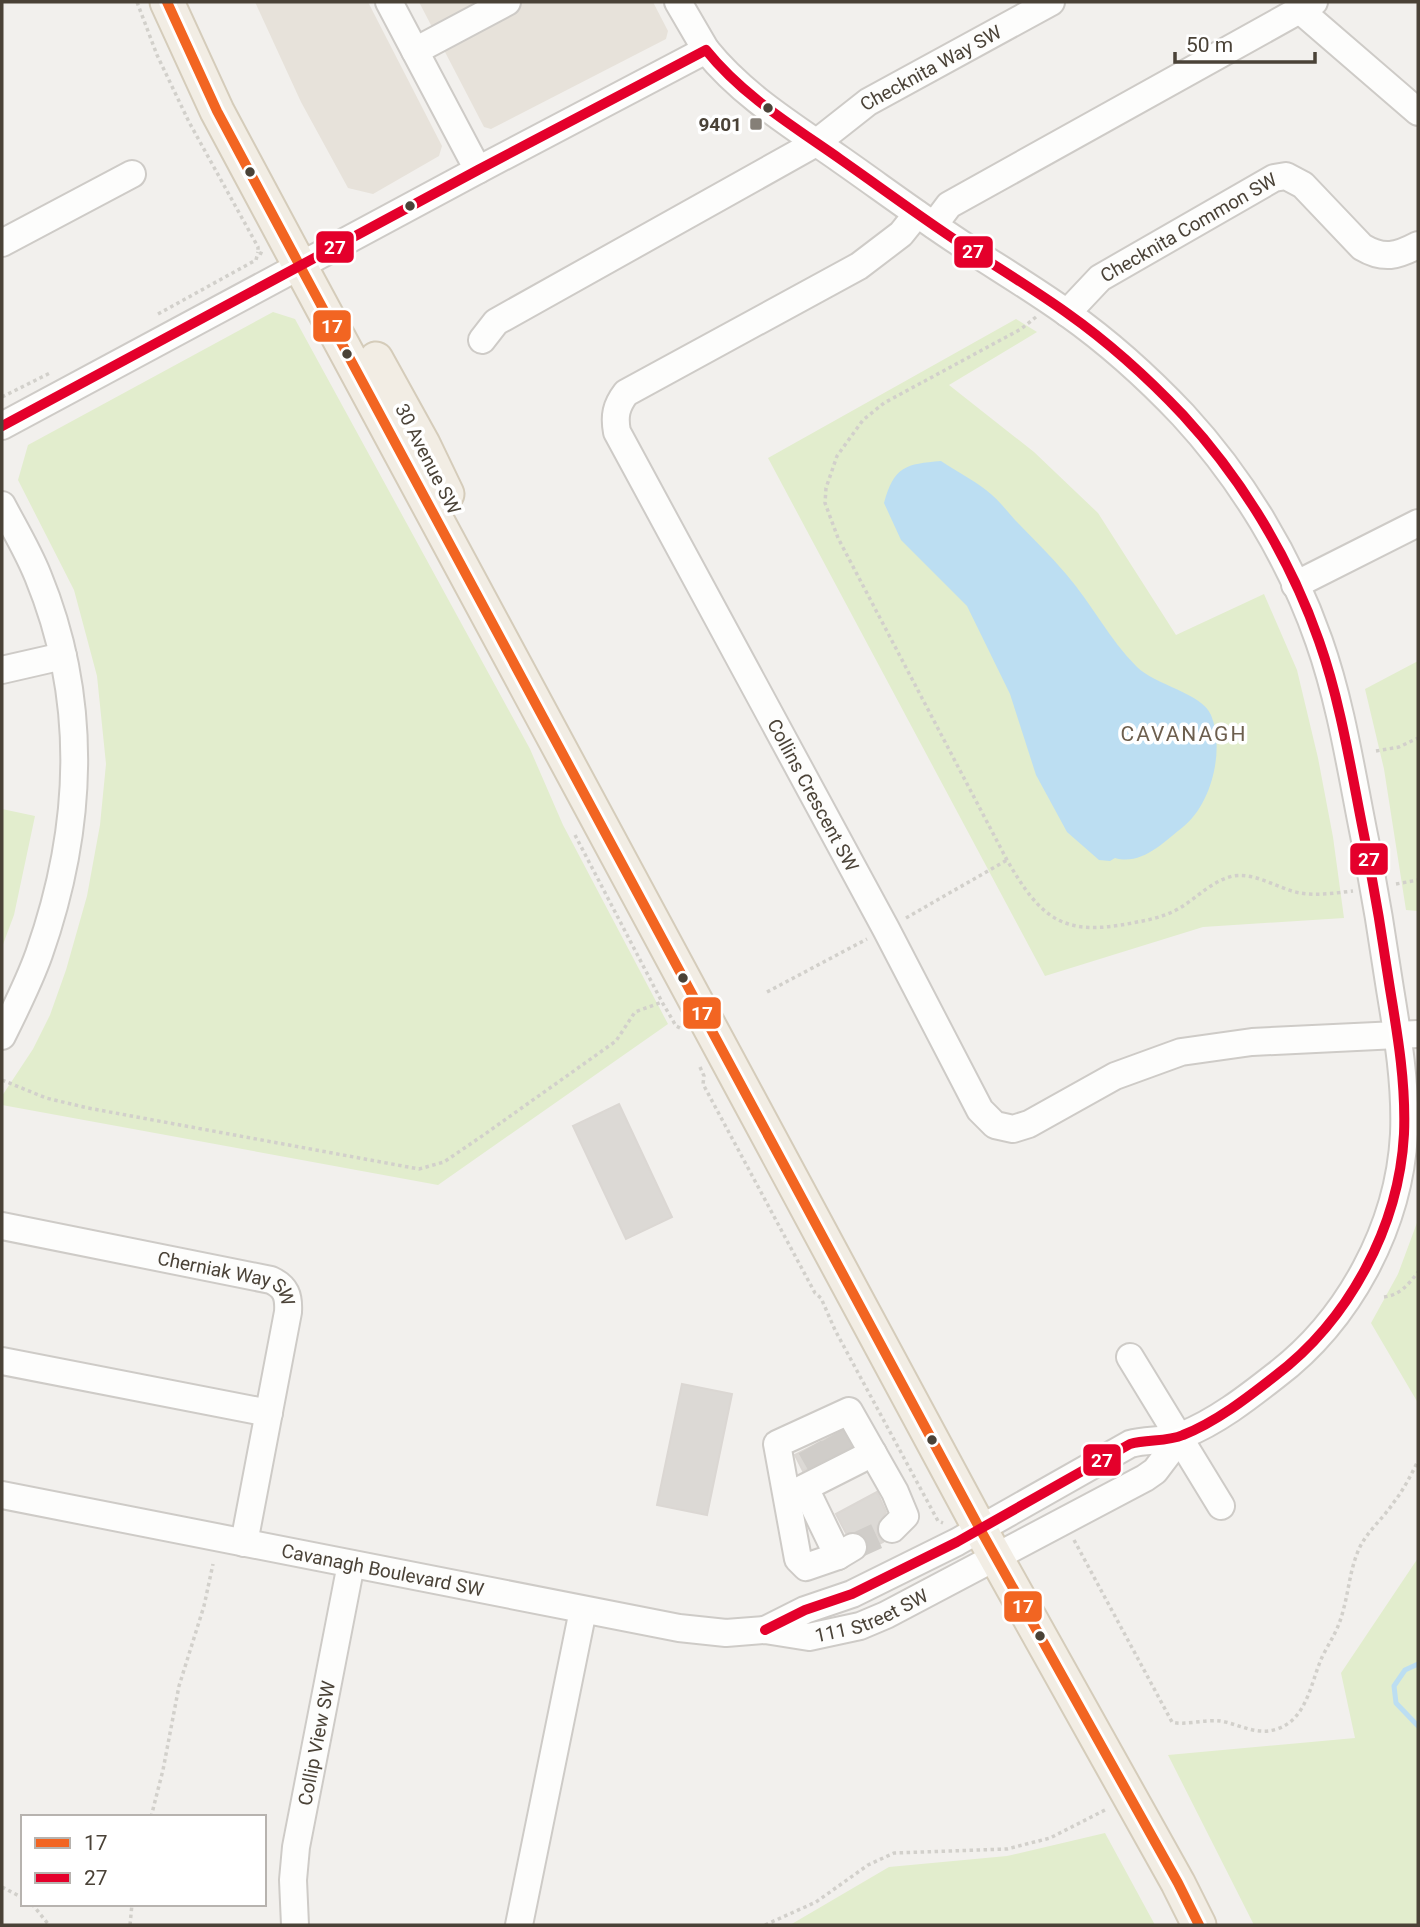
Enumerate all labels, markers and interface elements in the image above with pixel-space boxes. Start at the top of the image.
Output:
street label: Checknita Way SW [855,20,1005,116]
scale bar [1175,21,1315,65]
text: 50 m [1186,33,1233,57]
unlabelled marker [761,101,775,115]
place label: 9401 [698,113,742,136]
marker: 9401 [748,116,764,132]
unlabelled marker [243,165,257,179]
street label: Checknita Common SW [1096,167,1281,287]
unlabelled marker [403,199,417,213]
line badge: 27 [315,230,355,264]
line badge: 27 [953,235,994,269]
text: 27 [324,236,346,259]
text: 27 [962,240,984,263]
line badge: 17 [312,309,352,343]
text: 17 [321,315,343,338]
unlabelled marker [340,347,354,361]
street label: 30 Avenue SW [390,400,466,518]
street label: Collins Crescent SW [763,715,864,875]
district label: CAVANAGH [1121,722,1247,746]
line badge: 27 [1349,842,1389,876]
text: 27 [1358,848,1380,871]
unlabelled marker [676,971,690,985]
line badge: 17 [682,996,722,1030]
text: 17 [691,1002,713,1025]
street label: Cherniak Way SW [156,1246,300,1308]
unlabelled marker [925,1433,939,1447]
line badge: 27 [1082,1443,1122,1477]
text: 27 [1091,1449,1113,1472]
street label: Cavanagh Boulevard SW [280,1539,486,1601]
street label: 111 Street SW [813,1583,932,1647]
line badge: 17 [1003,1590,1043,1623]
text: 17 [1012,1595,1034,1618]
unlabelled marker [1033,1629,1047,1643]
street label: Collip View SW [293,1679,340,1807]
legend [21,1815,266,1906]
text: 17 [84,1831,108,1855]
text: 27 [84,1866,108,1890]

